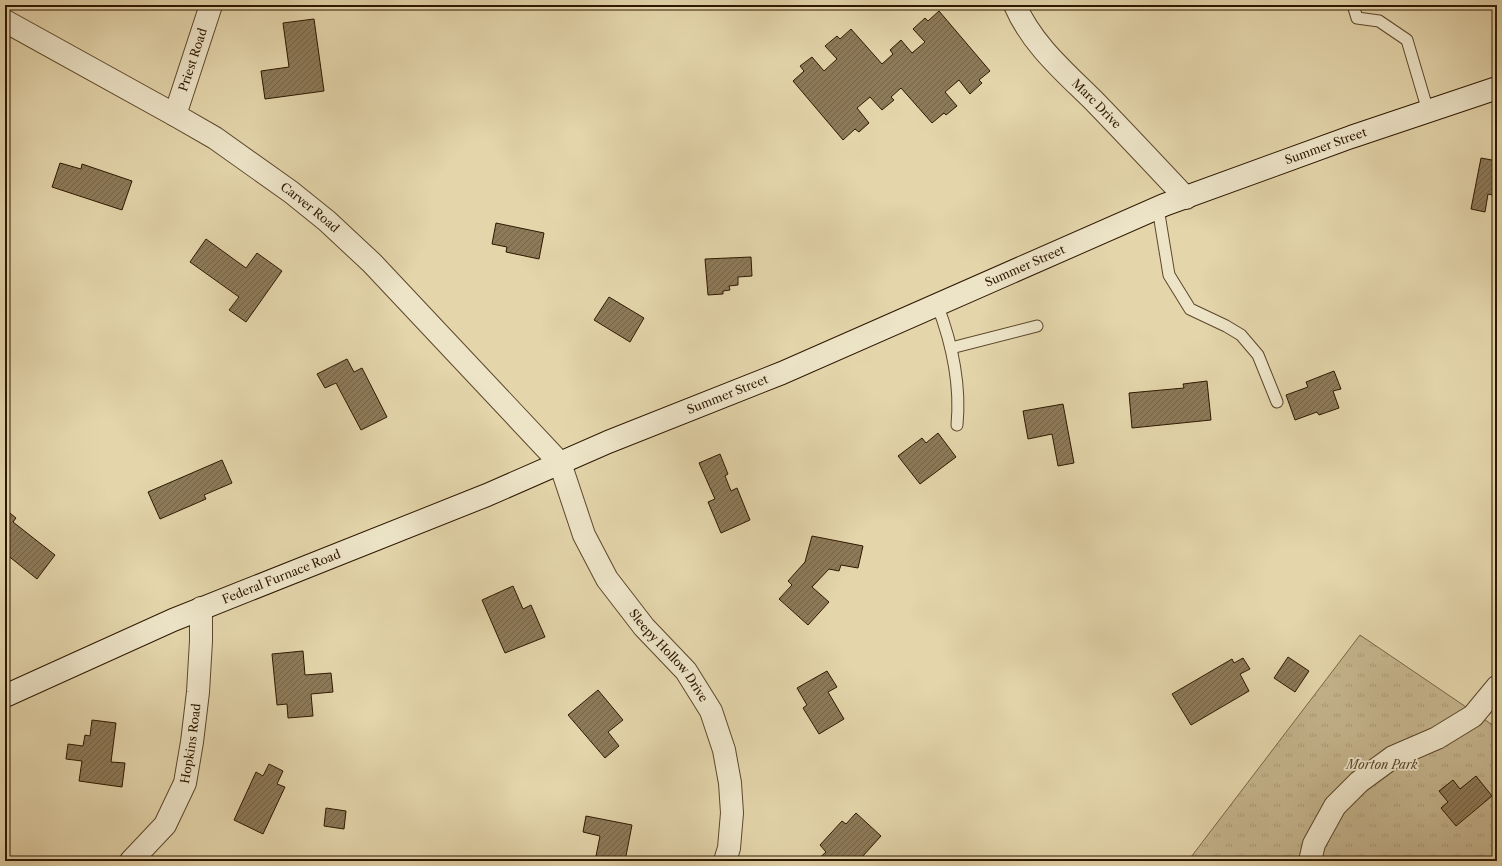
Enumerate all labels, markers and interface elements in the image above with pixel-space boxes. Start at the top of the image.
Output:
street label: Priest Road [175,26,210,93]
street label: Marc Drive [1069,76,1125,132]
street label: Summer Street [1283,124,1369,167]
street label: Carver Road [278,179,343,236]
street label: Summer Street [982,241,1068,290]
street label: Summer Street [685,371,771,417]
street label: Federal Furnace Road [220,546,343,607]
street label: Sleepy Hollow Drive [626,606,712,705]
street label: Hopkins Road [177,702,204,785]
park label: Morton Park [1345,757,1418,772]

